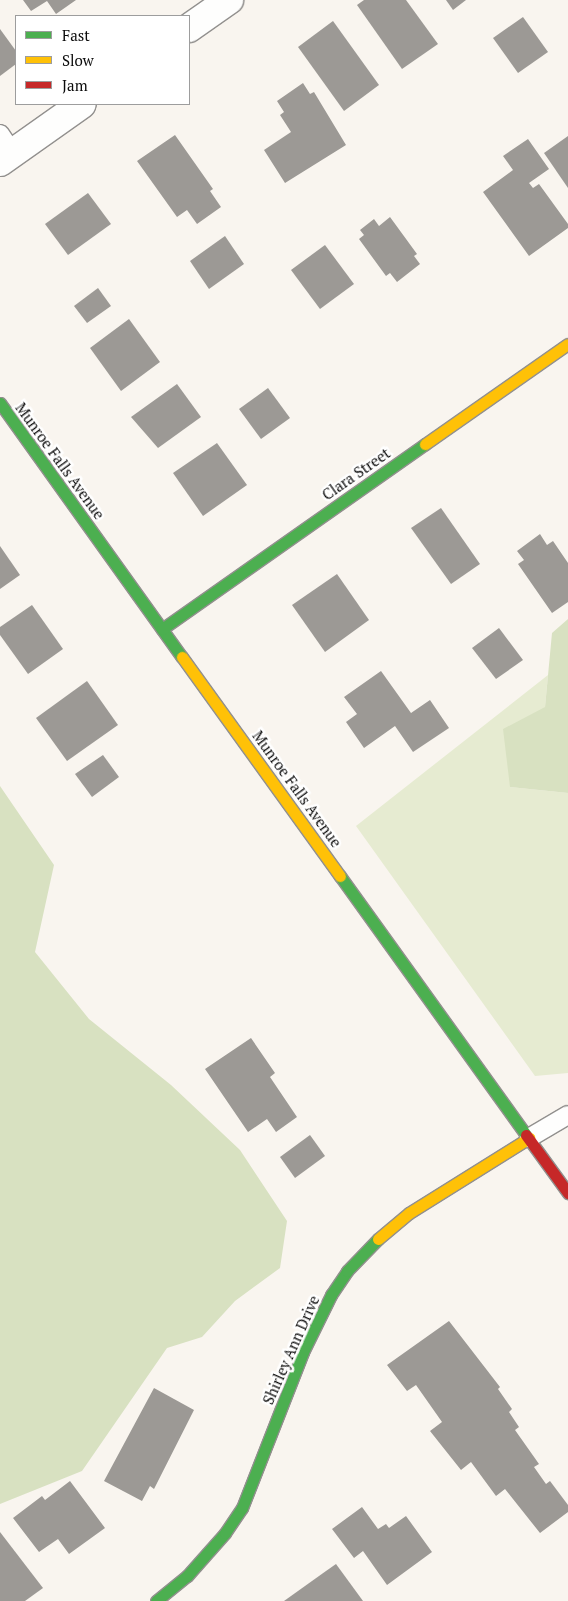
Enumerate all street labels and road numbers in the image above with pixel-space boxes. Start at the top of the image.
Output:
street label: Munroe Falls Avenue [12,399,108,523]
street label: Clara Street [319,444,393,504]
street label: Munroe Falls Avenue [249,727,345,851]
street label: Shirley Ann Drive [259,1293,323,1407]

